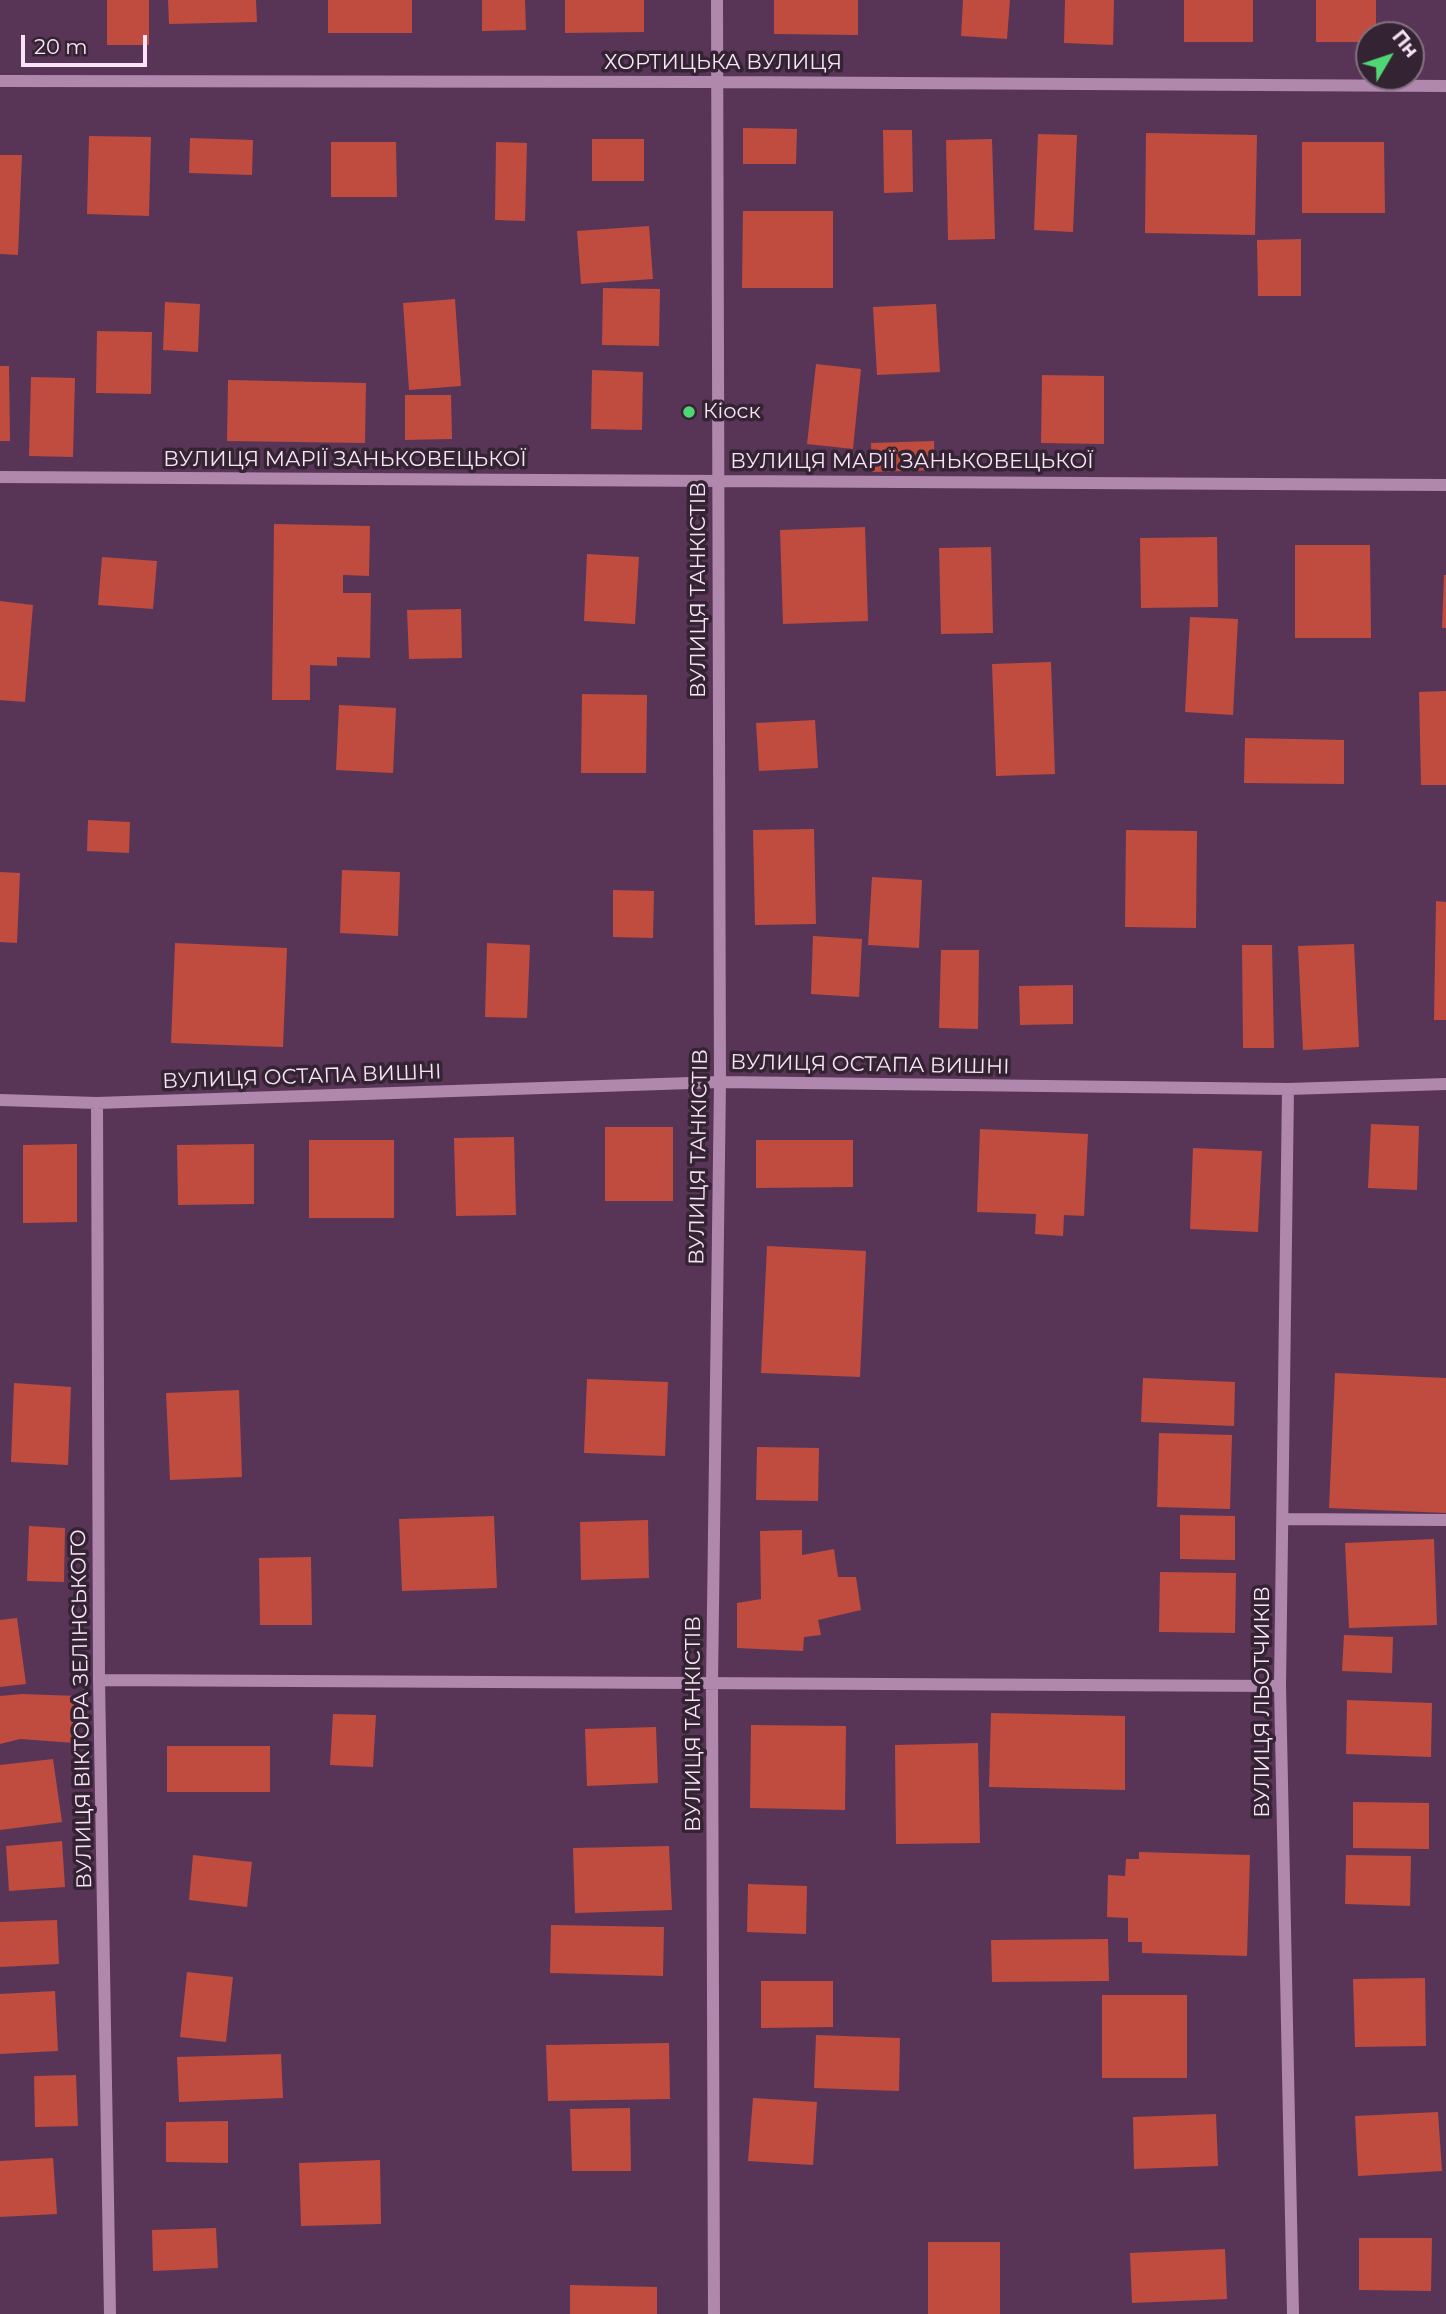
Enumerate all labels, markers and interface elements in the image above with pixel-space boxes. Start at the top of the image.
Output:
scale bar [24,21,150,65]
north arrow [1355,21,1425,91]
text: Пн [1387,25,1423,62]
text: 20 m [34,34,88,59]
street label: ХОРТИЦЬКА ВУЛИЦЯ [604,50,842,76]
place label: Кіоск [703,399,761,425]
marker: Кіоск [681,404,697,420]
street label: ВУЛИЦЯ МАРІЇ ЗАНЬКОВЕЦЬКОЇ [163,447,527,473]
street label: ВУЛИЦЯ МАРІЇ ЗАНЬКОВЕЦЬКОЇ [730,449,1094,475]
street label: ВУЛИЦЯ ТАНКІСТІВ [686,482,712,698]
street label: ВУЛИЦЯ ТАНКІСТІВ [685,1049,713,1265]
street label: ВУЛИЦЯ ОСТАПА ВИШНІ [730,1050,1010,1080]
street label: ВУЛИЦЯ ОСТАПА ВИШНІ [162,1060,442,1094]
street label: ВУЛИЦЯ ВІКТОРА ЗЕЛІНСЬКОГО [66,1529,98,1889]
street label: ВУЛИЦЯ ЛЬОТЧИКІВ [1250,1586,1276,1818]
street label: ВУЛИЦЯ ТАНКІСТІВ [681,1616,707,1832]

